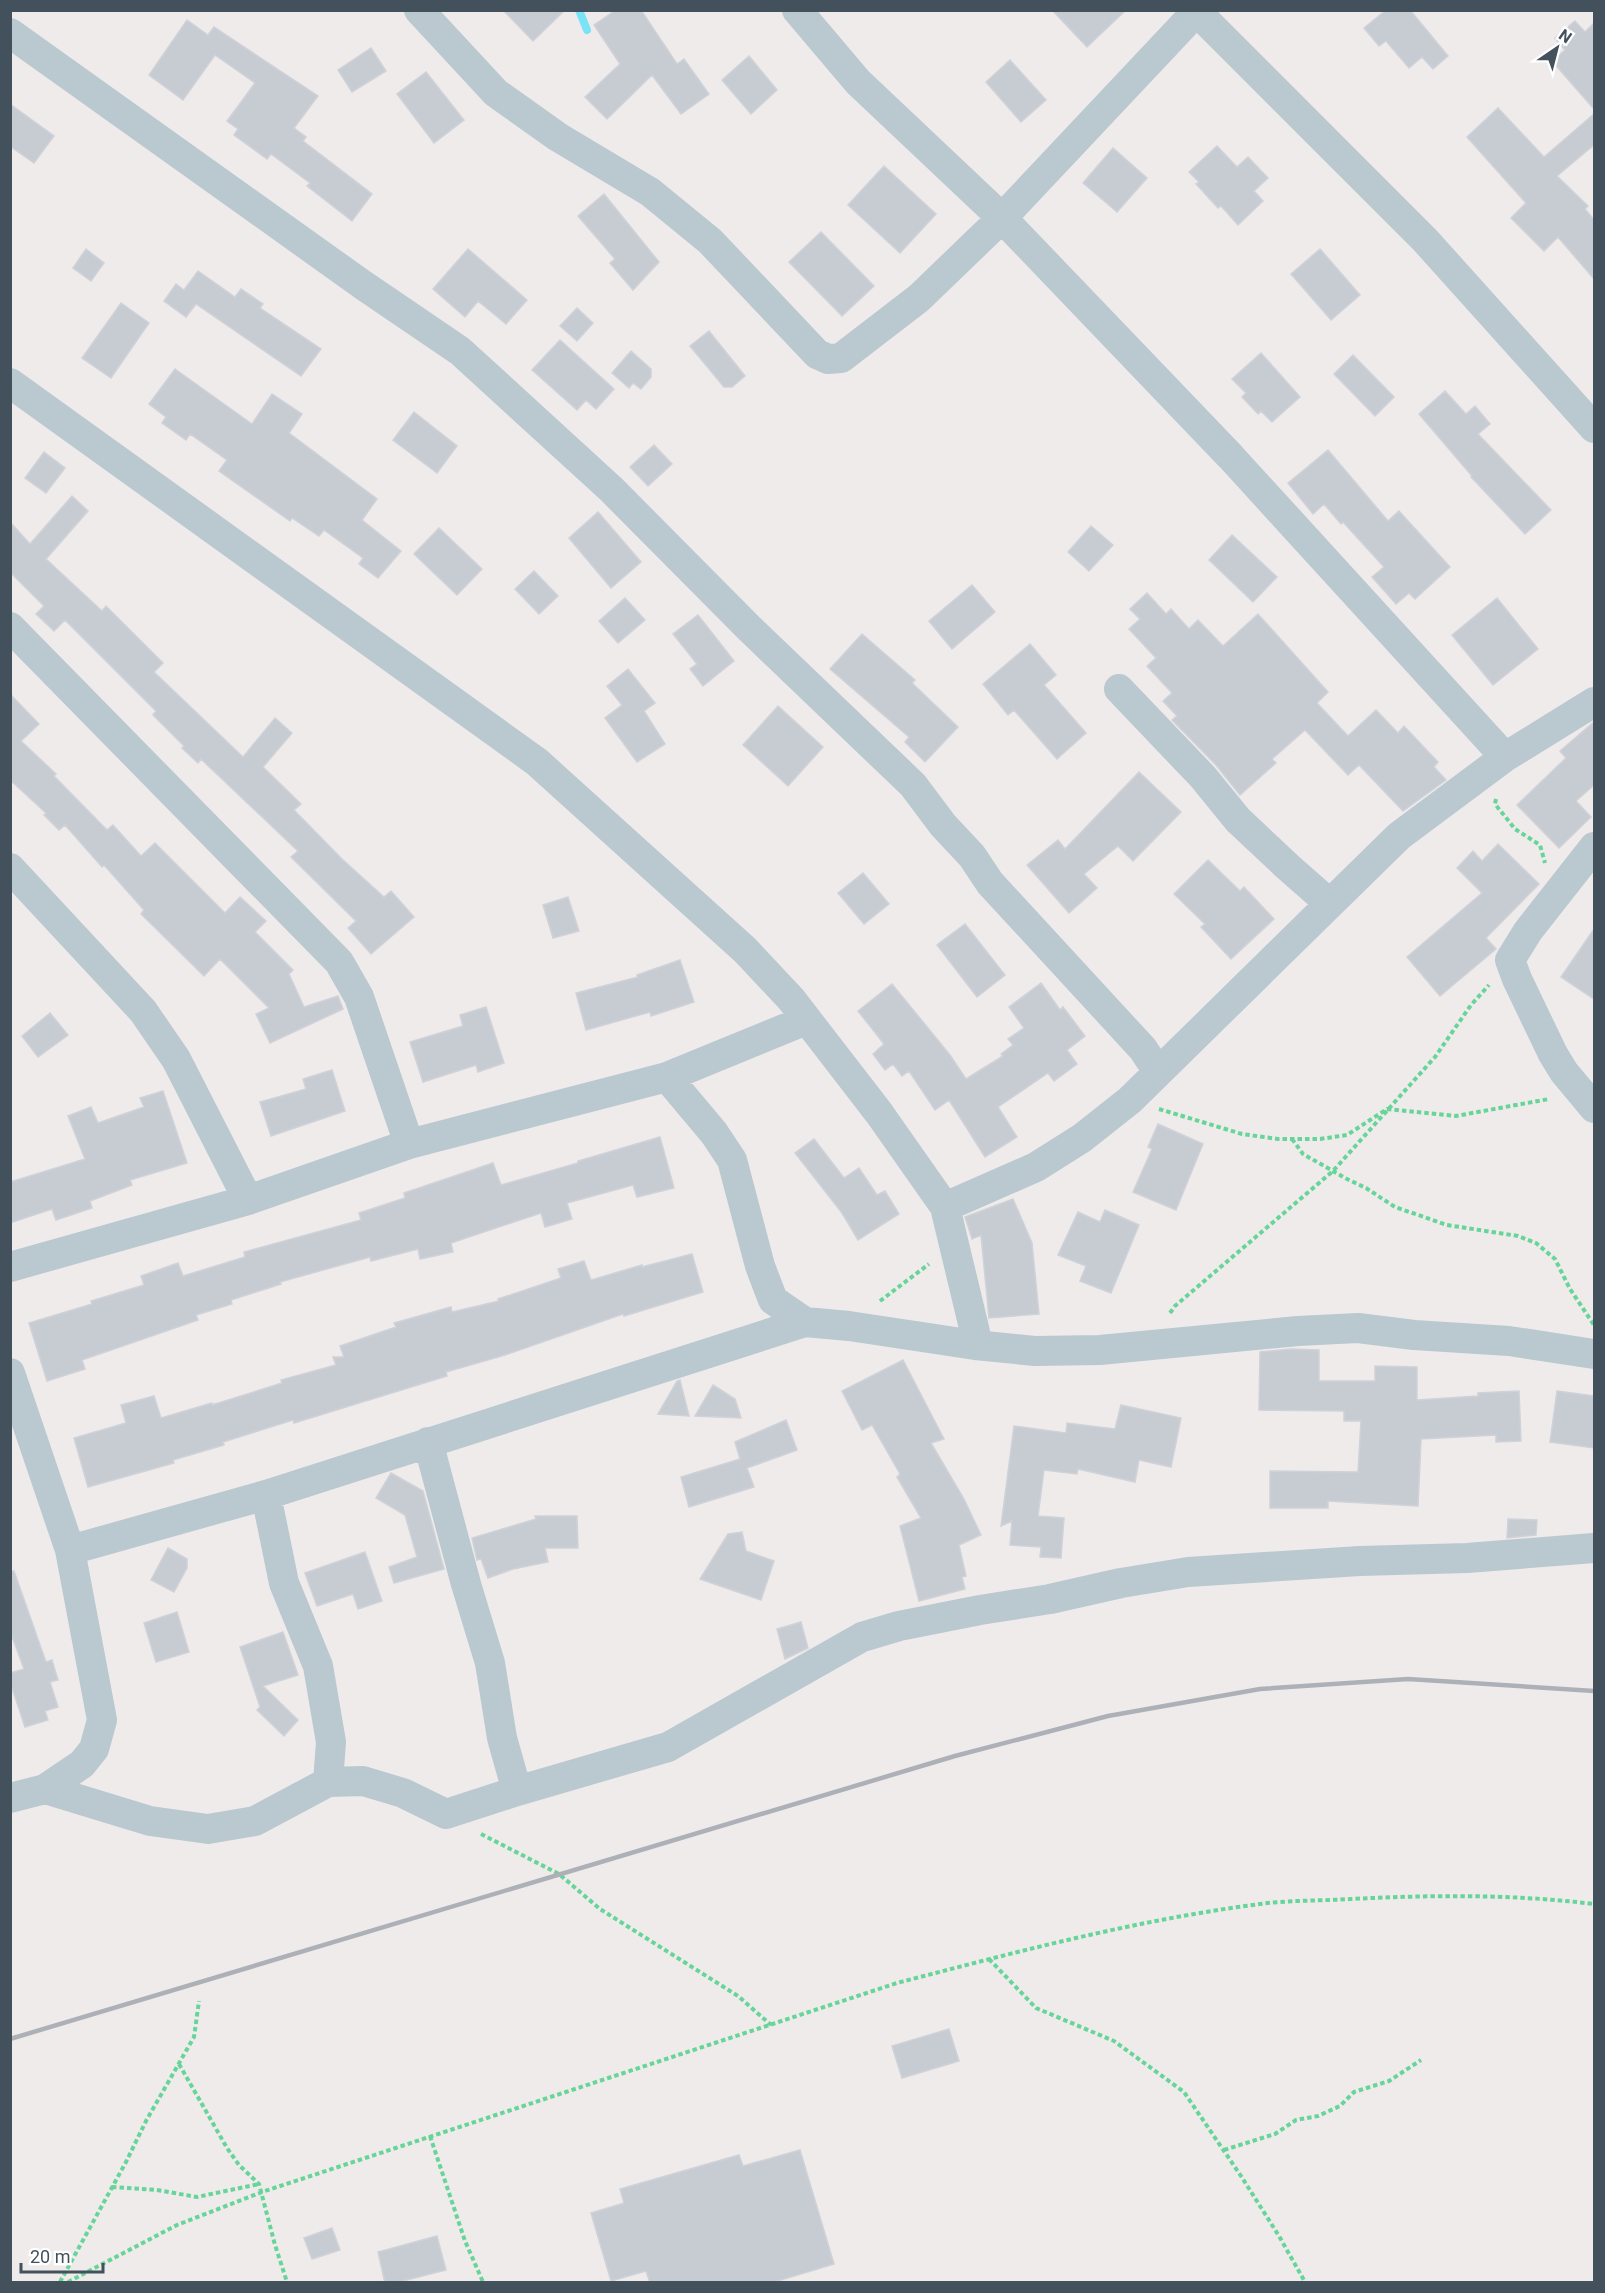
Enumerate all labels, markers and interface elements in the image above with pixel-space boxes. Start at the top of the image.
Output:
north arrow [1527,18,1587,78]
text: N [1555,25,1575,47]
scale bar [21,2236,104,2274]
text: 20 m [30,2246,70,2267]

